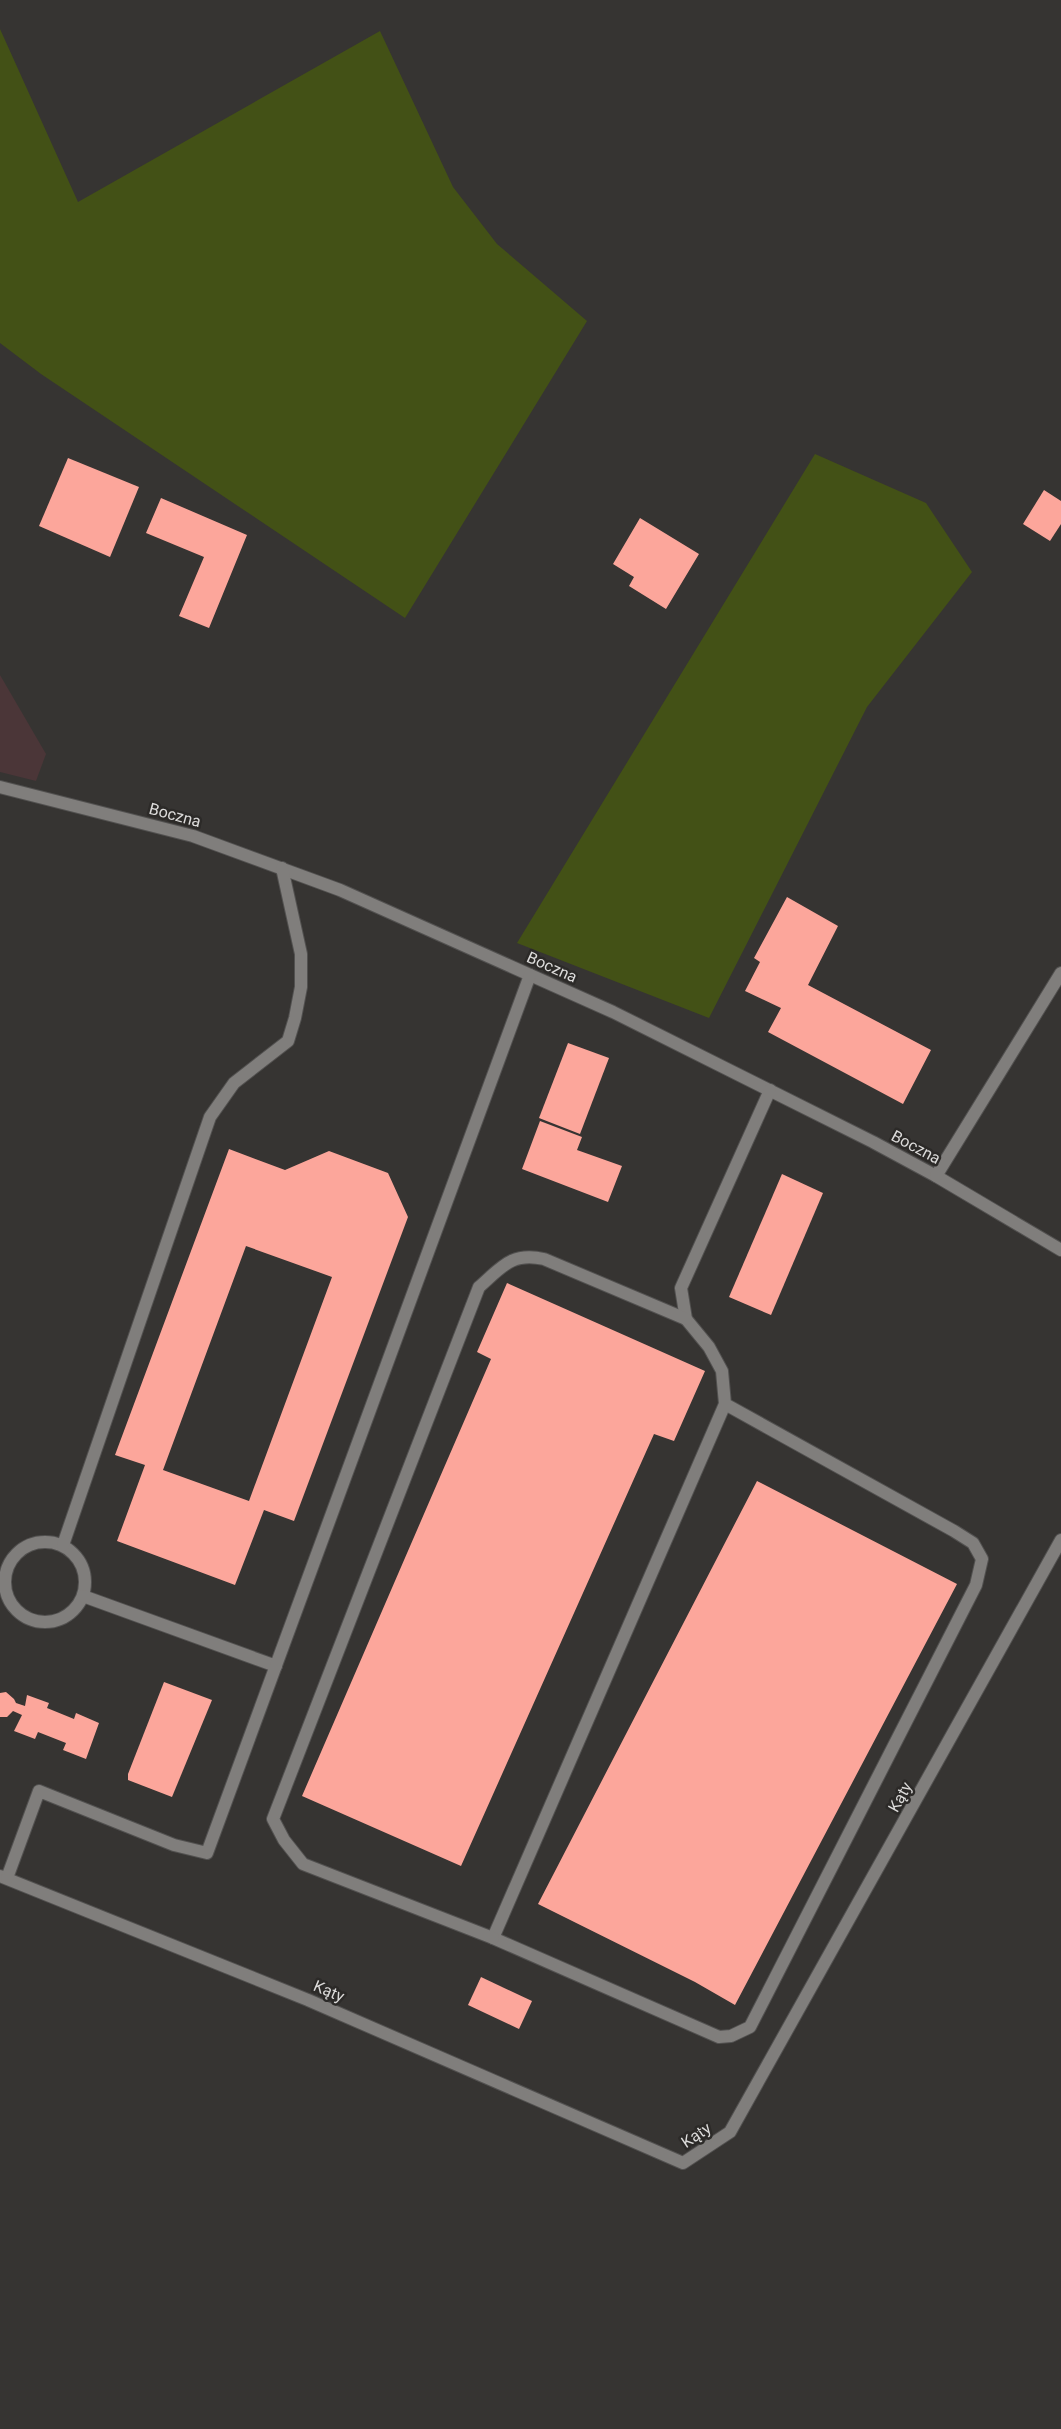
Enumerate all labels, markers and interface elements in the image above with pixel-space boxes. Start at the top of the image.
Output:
street label: Boczna [147,799,203,831]
street label: Boczna [524,948,580,986]
street label: Boczna [888,1126,944,1168]
street label: Kąty [884,1778,916,1815]
street label: Kąty [311,1976,348,2006]
street label: Kąty [678,2118,715,2152]

